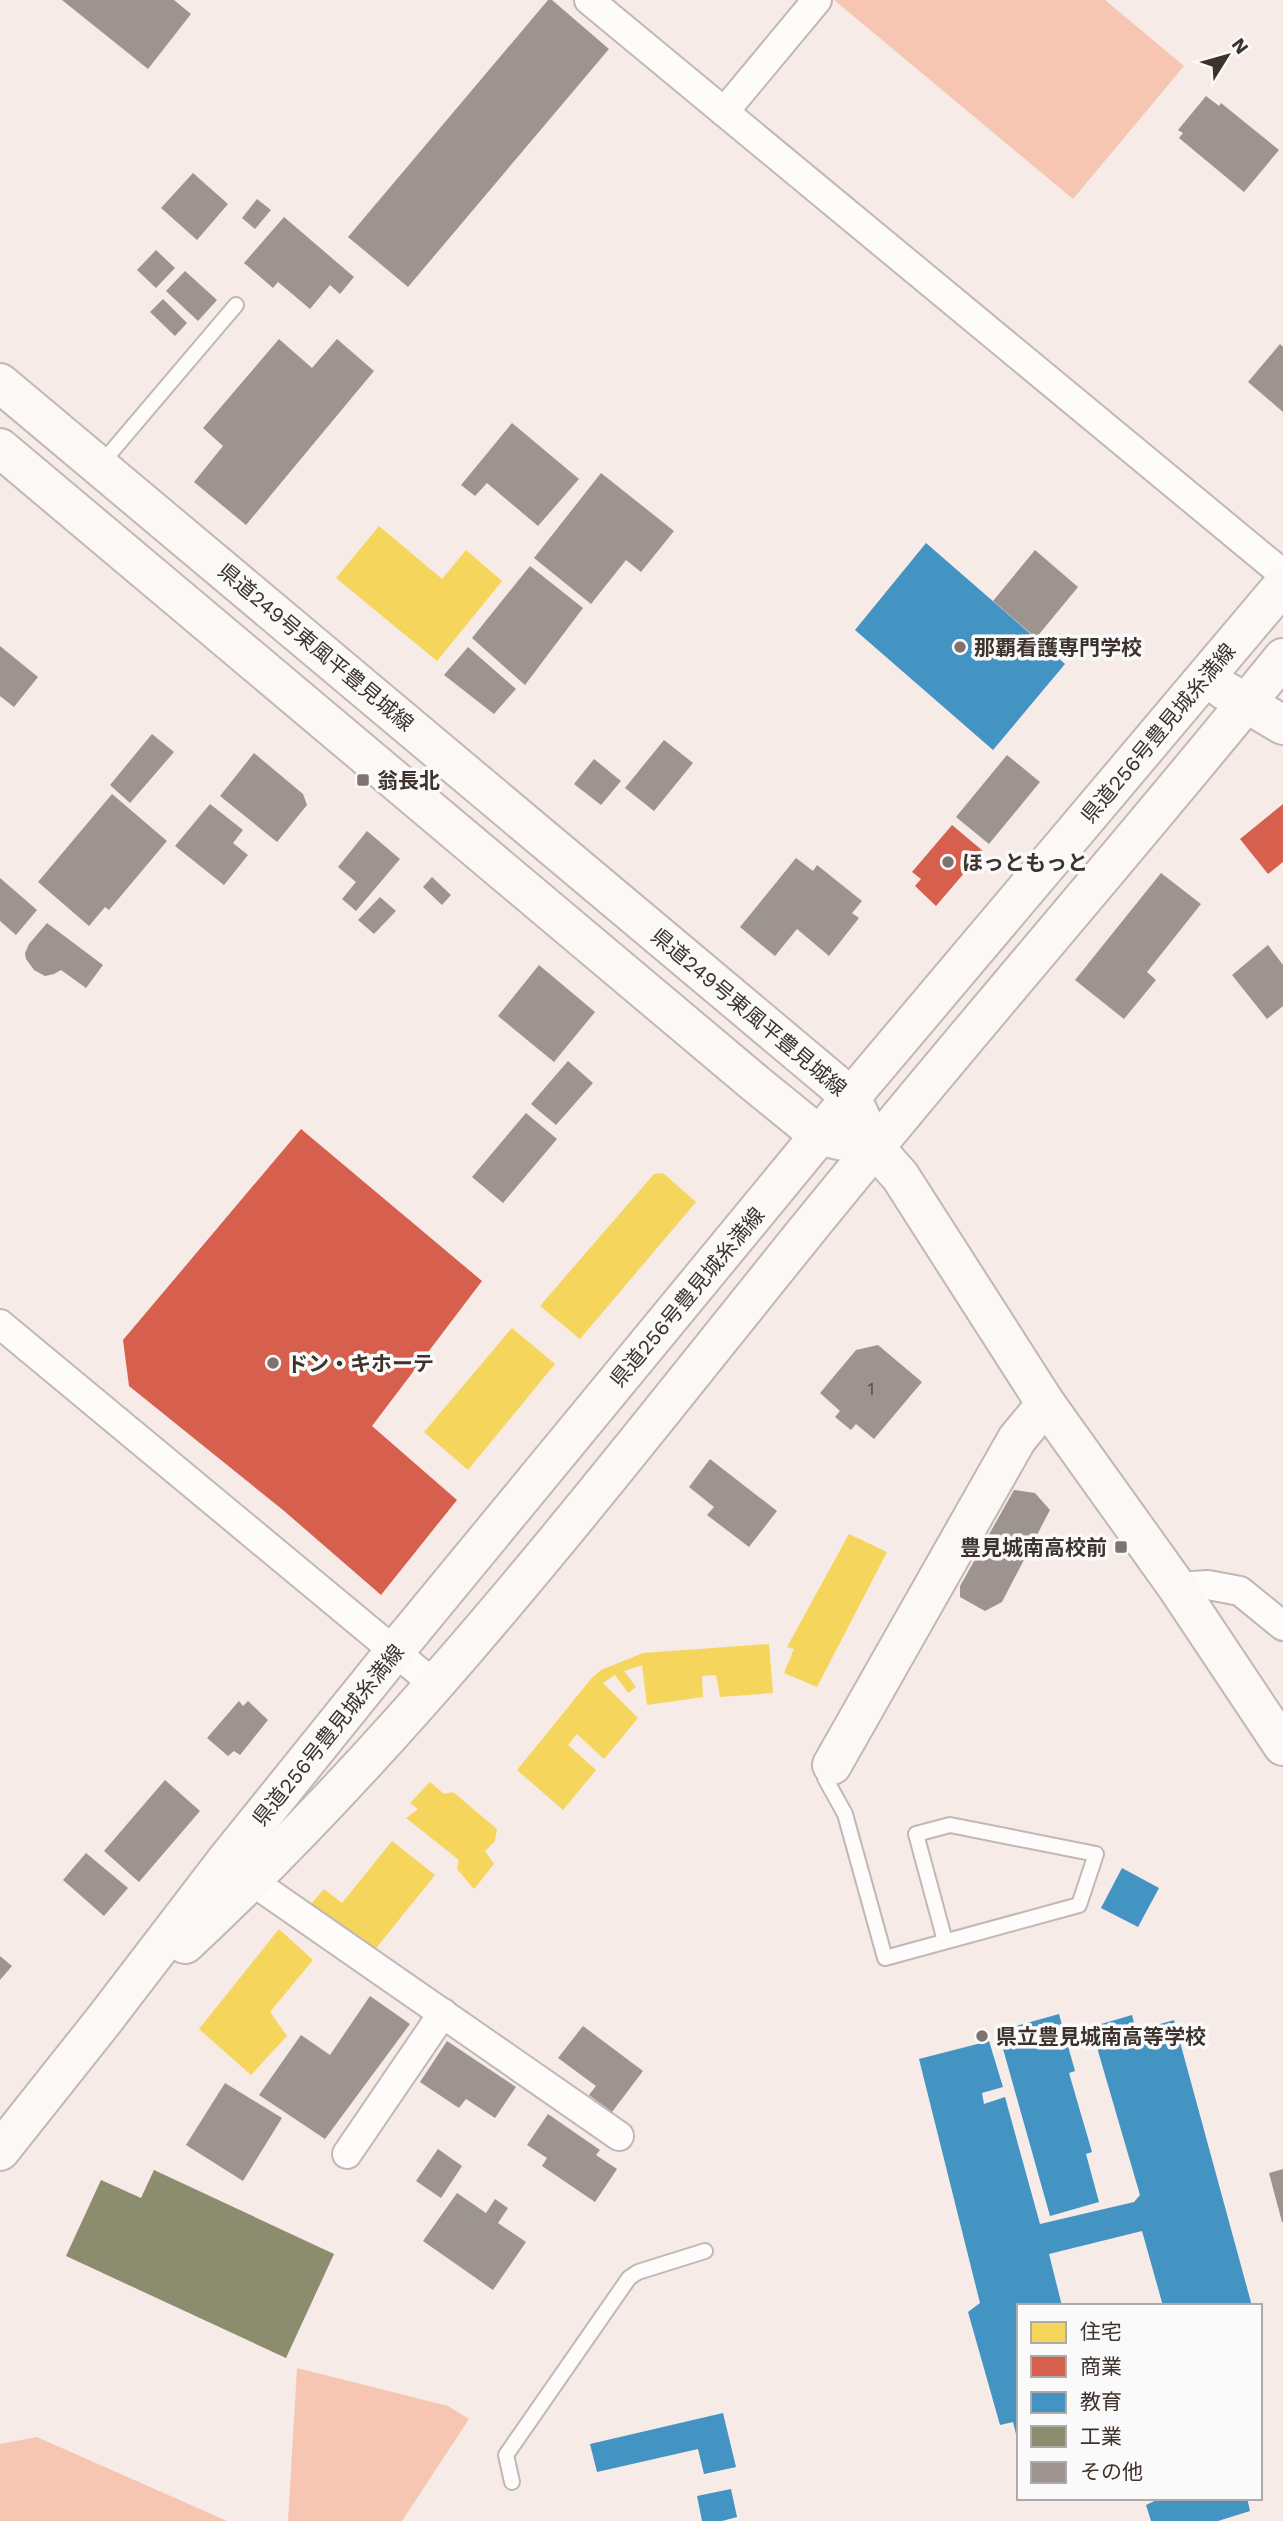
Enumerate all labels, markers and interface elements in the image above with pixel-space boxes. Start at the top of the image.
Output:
north arrow [1192,21,1262,91]
text: N [1227,34,1254,59]
street label: 県道249号東風平豊見城線 [213,558,419,736]
place label: 那覇看護専門学校 [974,635,1142,660]
street label: 県道256号豊見城糸満線 [1076,638,1240,828]
marker: 那覇看護専門学校 [952,639,968,655]
place label: 翁長北 [377,768,440,793]
marker: 翁長北 [355,772,371,788]
place label: ほっともっと [962,850,1088,875]
marker: ほっともっと [940,854,956,870]
street label: 県道249号東風平豊見城線 [646,923,852,1101]
street label: 県道256号豊見城糸満線 [605,1202,769,1392]
place label: ドン・キホーテ [287,1351,434,1376]
marker: ドン・キホーテ [265,1355,281,1371]
house number: 1 [867,1378,875,1399]
place label: 豊見城南高校前 [960,1535,1107,1560]
marker: 豊見城南高校前 [1113,1539,1129,1555]
street label: 県道256号豊見城糸満線 [247,1639,409,1831]
place label: 県立豊見城南高等学校 [996,2024,1206,2049]
marker: 県立豊見城南高等学校 [974,2028,990,2044]
legend [1017,2304,1262,2500]
text: 住宅 [1080,2319,1122,2344]
text: 商業 [1080,2354,1122,2379]
text: 教育 [1080,2389,1122,2414]
text: 工業 [1080,2424,1122,2449]
text: その他 [1080,2459,1143,2484]

